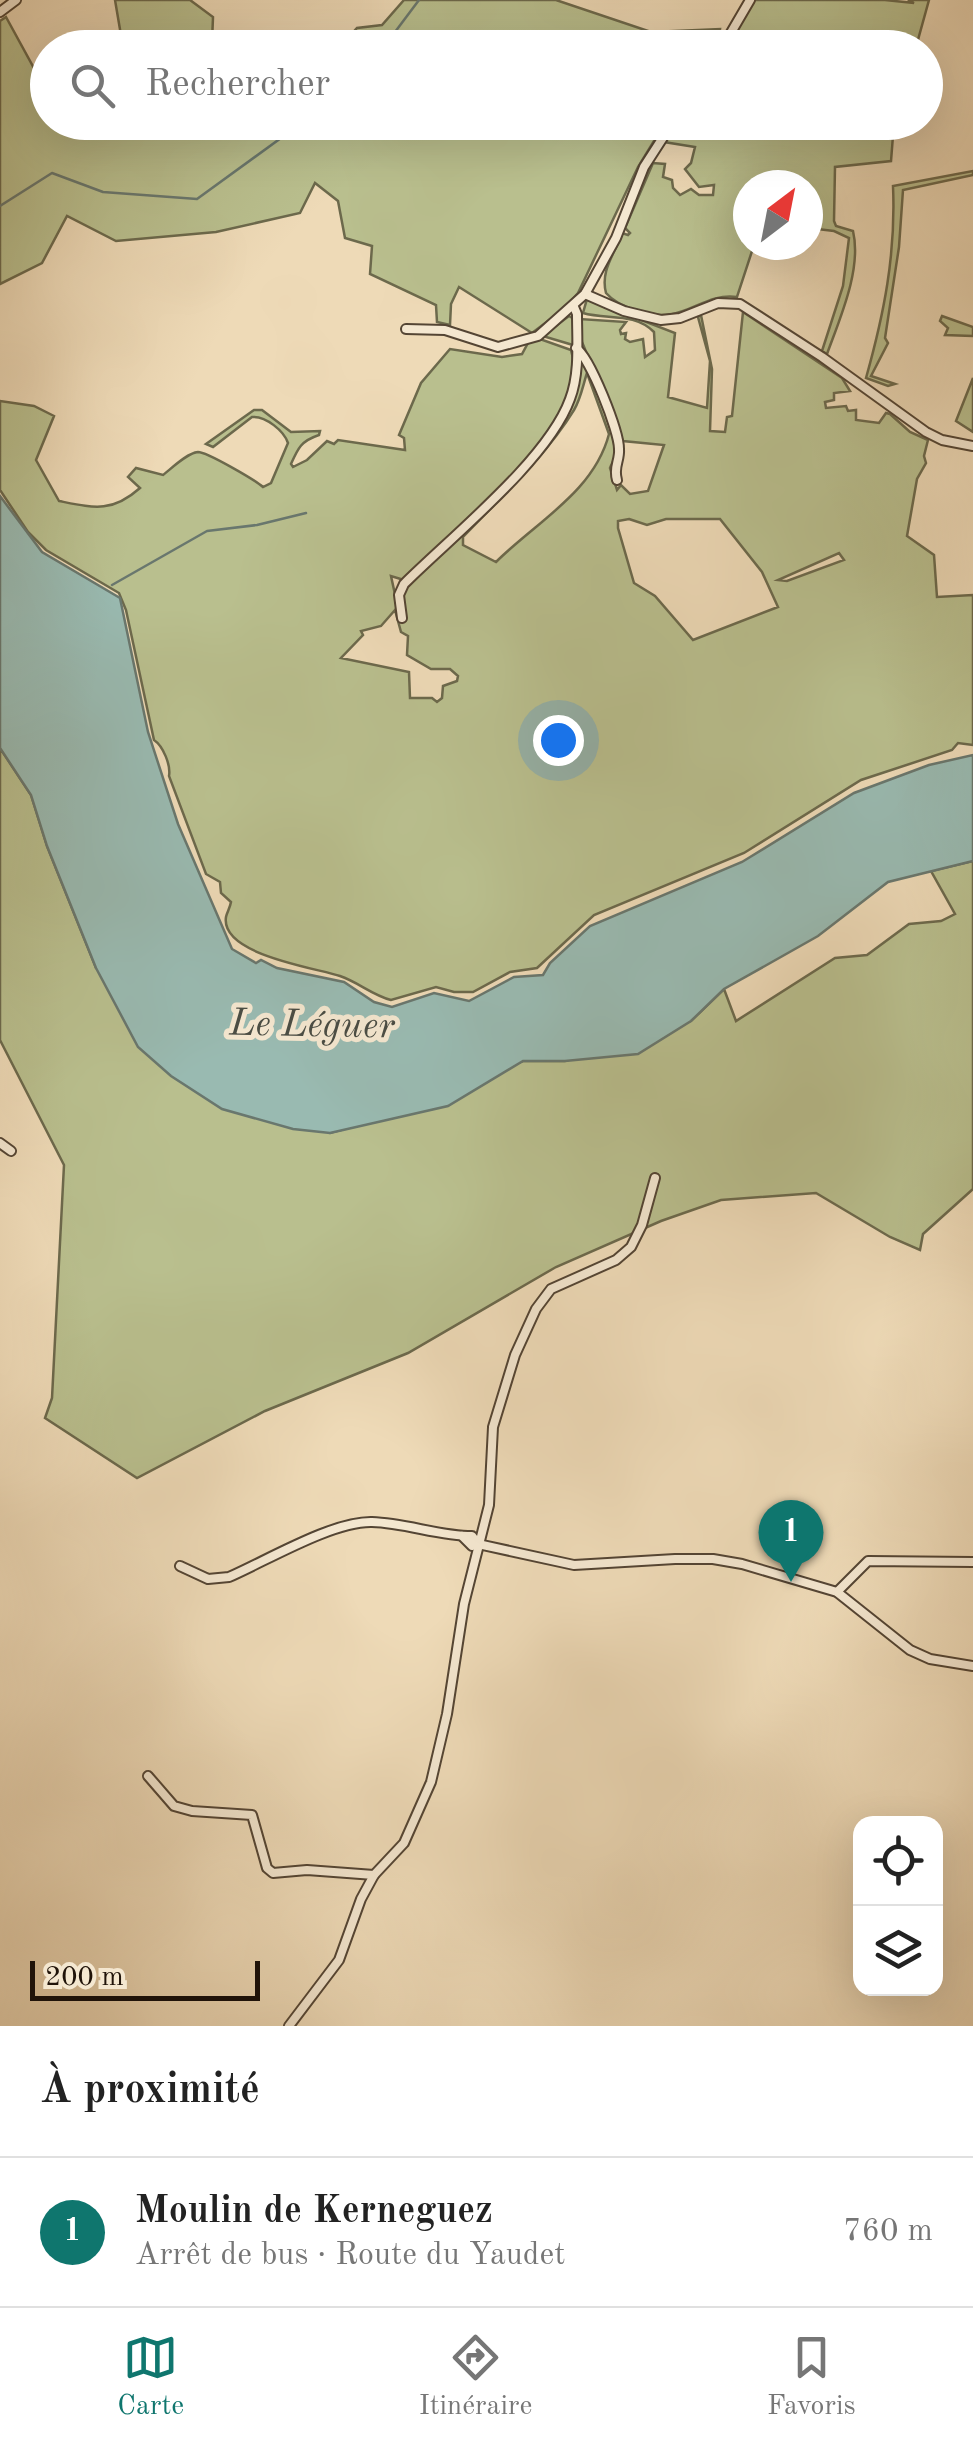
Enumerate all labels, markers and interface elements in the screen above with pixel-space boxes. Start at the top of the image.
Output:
search box [30,30,943,140]
icon: search [65,58,120,113]
text: Rechercher [145,66,330,104]
north arrow [733,170,823,260]
your location [533,715,584,766]
water label: Le Léguer [228,1006,396,1046]
pin: 1 [758,1500,824,1582]
map controls [853,1816,943,1996]
button: locate [853,1816,943,1906]
button: layers [853,1906,943,1996]
scale bar [30,1956,260,2000]
text: 200 m [45,1964,124,1992]
text: À proximité [40,2070,260,2112]
text: Moulin de Kerneguez [135,2193,493,2231]
text: 1 [63,2216,82,2248]
text: 760 m [843,2216,933,2248]
text: Arrêt de bus · Route du Yaudet [135,2240,565,2272]
tab: Carte [117,2330,184,2425]
tab: Itinéraire [419,2330,532,2425]
tab: Favoris [767,2330,856,2425]

